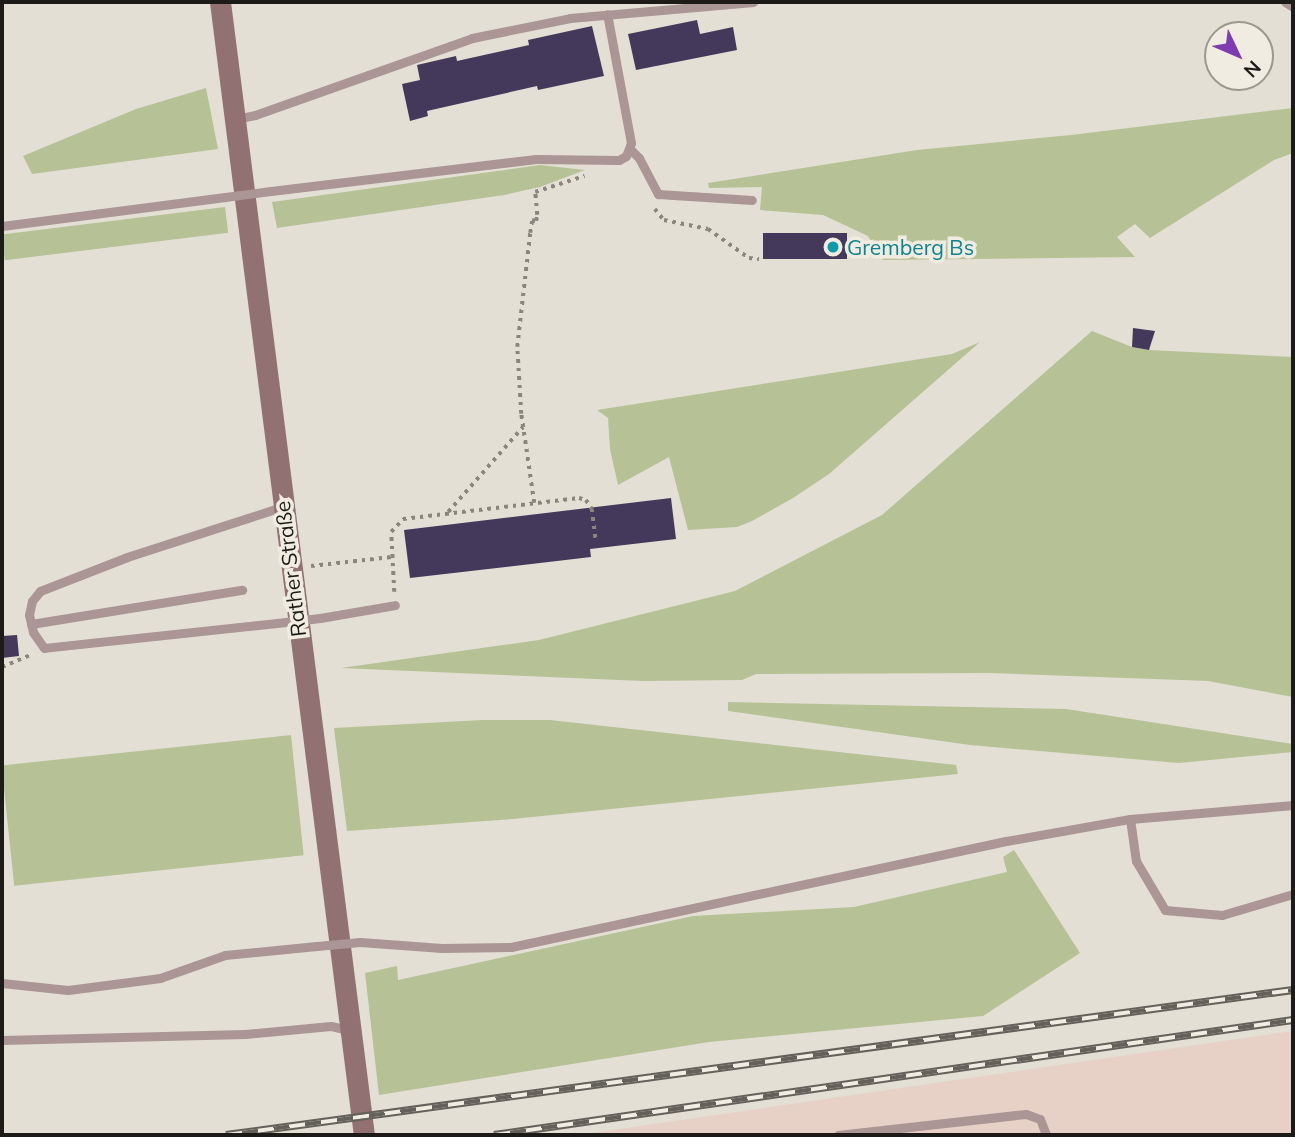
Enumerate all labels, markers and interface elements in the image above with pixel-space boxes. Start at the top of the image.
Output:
north arrow [1204,21,1274,91]
text: N [1239,56,1266,83]
place label: Gremberg Bs [847,234,974,260]
marker: Gremberg Bs [825,239,841,255]
street label: Rather Straße [269,500,311,638]

